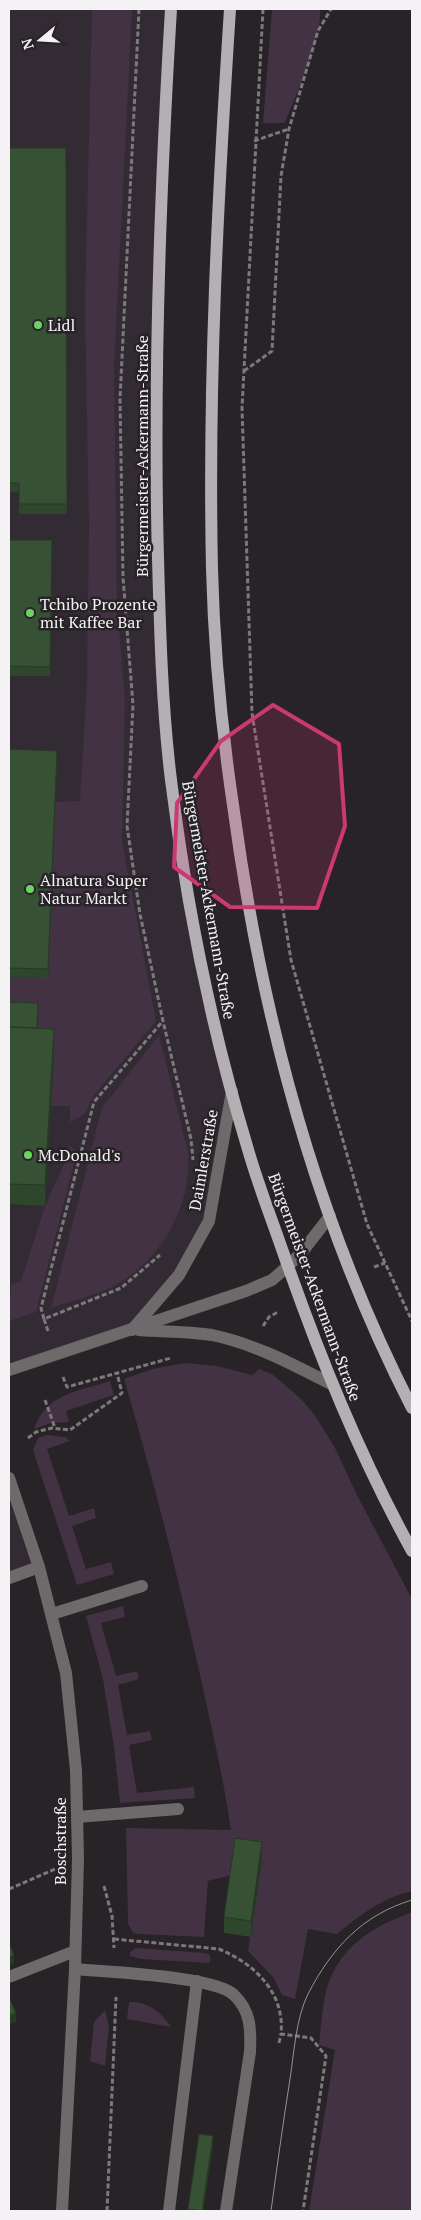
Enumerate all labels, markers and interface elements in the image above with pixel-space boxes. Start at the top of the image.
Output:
north arrow [15,15,65,65]
text: N [16,36,38,52]
place label: Lidl [48,314,75,336]
marker: Lidl [32,319,44,331]
street label: Bürgermeister-Ackermann-Straße [131,335,153,577]
place label: Tchibo Prozente mit Kaffee Bar [40,593,156,633]
marker: Tchibo Prozente mit Kaffee Bar [24,607,36,619]
street label: Bürgermeister-Ackermann-Straße [177,779,241,1021]
place label: Alnatura Super Natur Markt [40,869,148,909]
marker: Alnatura Super Natur Markt [24,883,36,895]
street label: Daimlerstraße [183,1108,223,1212]
place label: McDonald's [38,1144,121,1166]
marker: McDonald's [22,1149,34,1161]
street label: Bürgermeister-Ackermann-Straße [263,1170,367,1404]
street label: Boschstraße [49,1797,71,1885]

